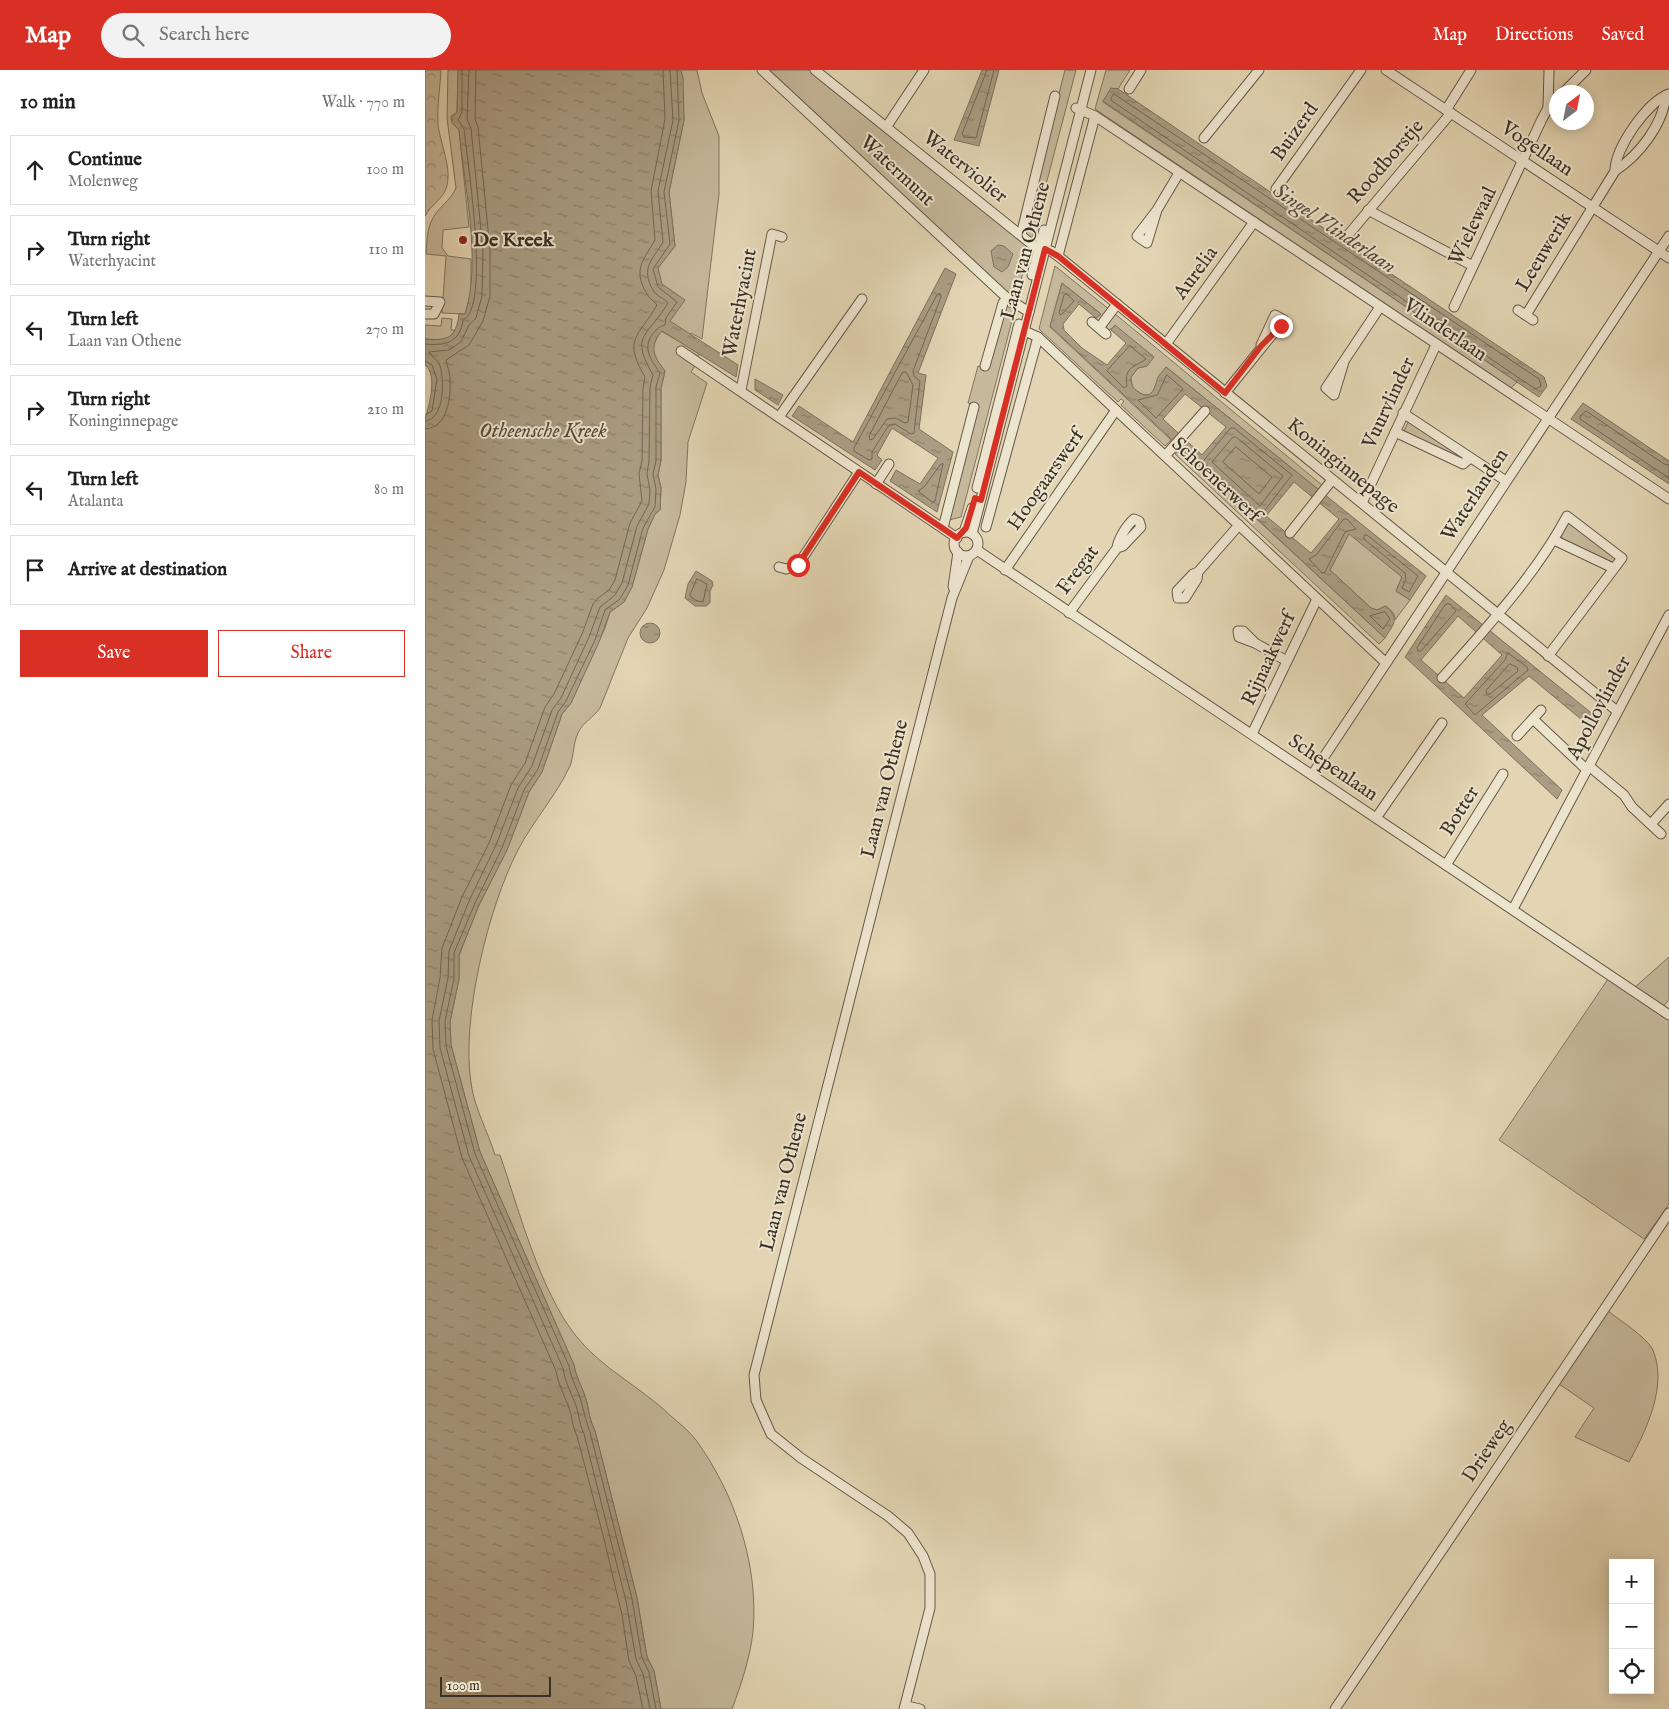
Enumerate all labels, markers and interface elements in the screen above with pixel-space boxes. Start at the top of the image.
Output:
search box [101,13,451,58]
text: Map [25,20,71,51]
icon: search [119,21,147,49]
text: Search here [159,23,250,47]
text: Map [1433,24,1467,47]
text: Directions [1495,24,1573,47]
text: Saved [1601,24,1644,47]
north arrow [1549,85,1594,130]
text: 10 min [20,89,76,116]
text: Walk · 770 m [322,93,405,113]
street label: Buizerd [1266,98,1324,166]
street label: Roodborstje [1342,115,1430,209]
street label: Vogellaan [1495,115,1578,182]
street label: Waterviolier [918,125,1013,209]
street label: Watermunt [854,130,940,212]
text: Continue [68,148,142,172]
icon: ahead [21,156,49,184]
text: 100 m [367,160,404,180]
text: Molenweg [68,172,138,192]
water label: Singel Vlinderlaan [1267,178,1401,280]
street label: Laan van Othene [996,179,1056,323]
street label: Wielewaal [1443,182,1503,269]
street label: Leeuwerik [1510,207,1578,296]
text: Turn right [68,228,150,252]
place label: De Kreek [473,228,555,253]
marker: De Kreek [457,234,469,246]
icon: right [21,236,49,264]
text: 110 m [368,240,404,260]
street label: Aurelia [1168,241,1224,305]
street label: Waterhyacint [717,247,763,359]
text: Waterhyacint [68,252,156,272]
street label: Vlinderlaan [1397,292,1492,367]
text: Turn left [68,308,139,332]
route end [1270,315,1293,338]
icon: left [21,316,49,344]
text: 270 m [365,320,404,340]
text: Laan van Othene [68,332,182,352]
street label: Vuurvlinder [1357,353,1421,454]
text: Turn right [68,388,150,412]
icon: right [21,396,49,424]
text: 210 m [367,400,404,420]
text: Koninginnepage [68,412,178,432]
street label: Koninginnepage [1282,413,1404,519]
water label: Otheensche Kreek [479,418,607,445]
street label: Hoogaarswerf [1002,422,1092,535]
street label: Schoenerwerf [1166,432,1269,530]
street label: Waterlanden [1436,444,1514,546]
text: Turn left [68,468,139,492]
icon: left [21,476,49,504]
text: 80 m [374,480,404,500]
text: Atalanta [68,492,123,512]
street label: Fregat [1051,540,1105,600]
route start [787,554,810,577]
icon: arrive [21,556,49,584]
text: Arrive at destination [68,558,227,582]
street label: Rijnaakwerf [1236,605,1303,710]
button: Save [20,630,208,677]
button: Share [218,630,405,677]
street label: Apollovlinder [1561,651,1637,765]
street label: Laan van Othene [856,717,914,861]
street label: Schepenlaan [1283,729,1383,807]
street label: Botter [1435,781,1485,841]
street label: Laan van Othene [755,1110,813,1254]
street label: Drieweg [1457,1414,1518,1487]
map controls [1609,1559,1654,1694]
button: + [1609,1559,1654,1604]
button: − [1609,1604,1654,1649]
button: locate [1609,1649,1654,1694]
scale bar [440,1674,551,1697]
text: 100 m [447,1677,480,1695]

